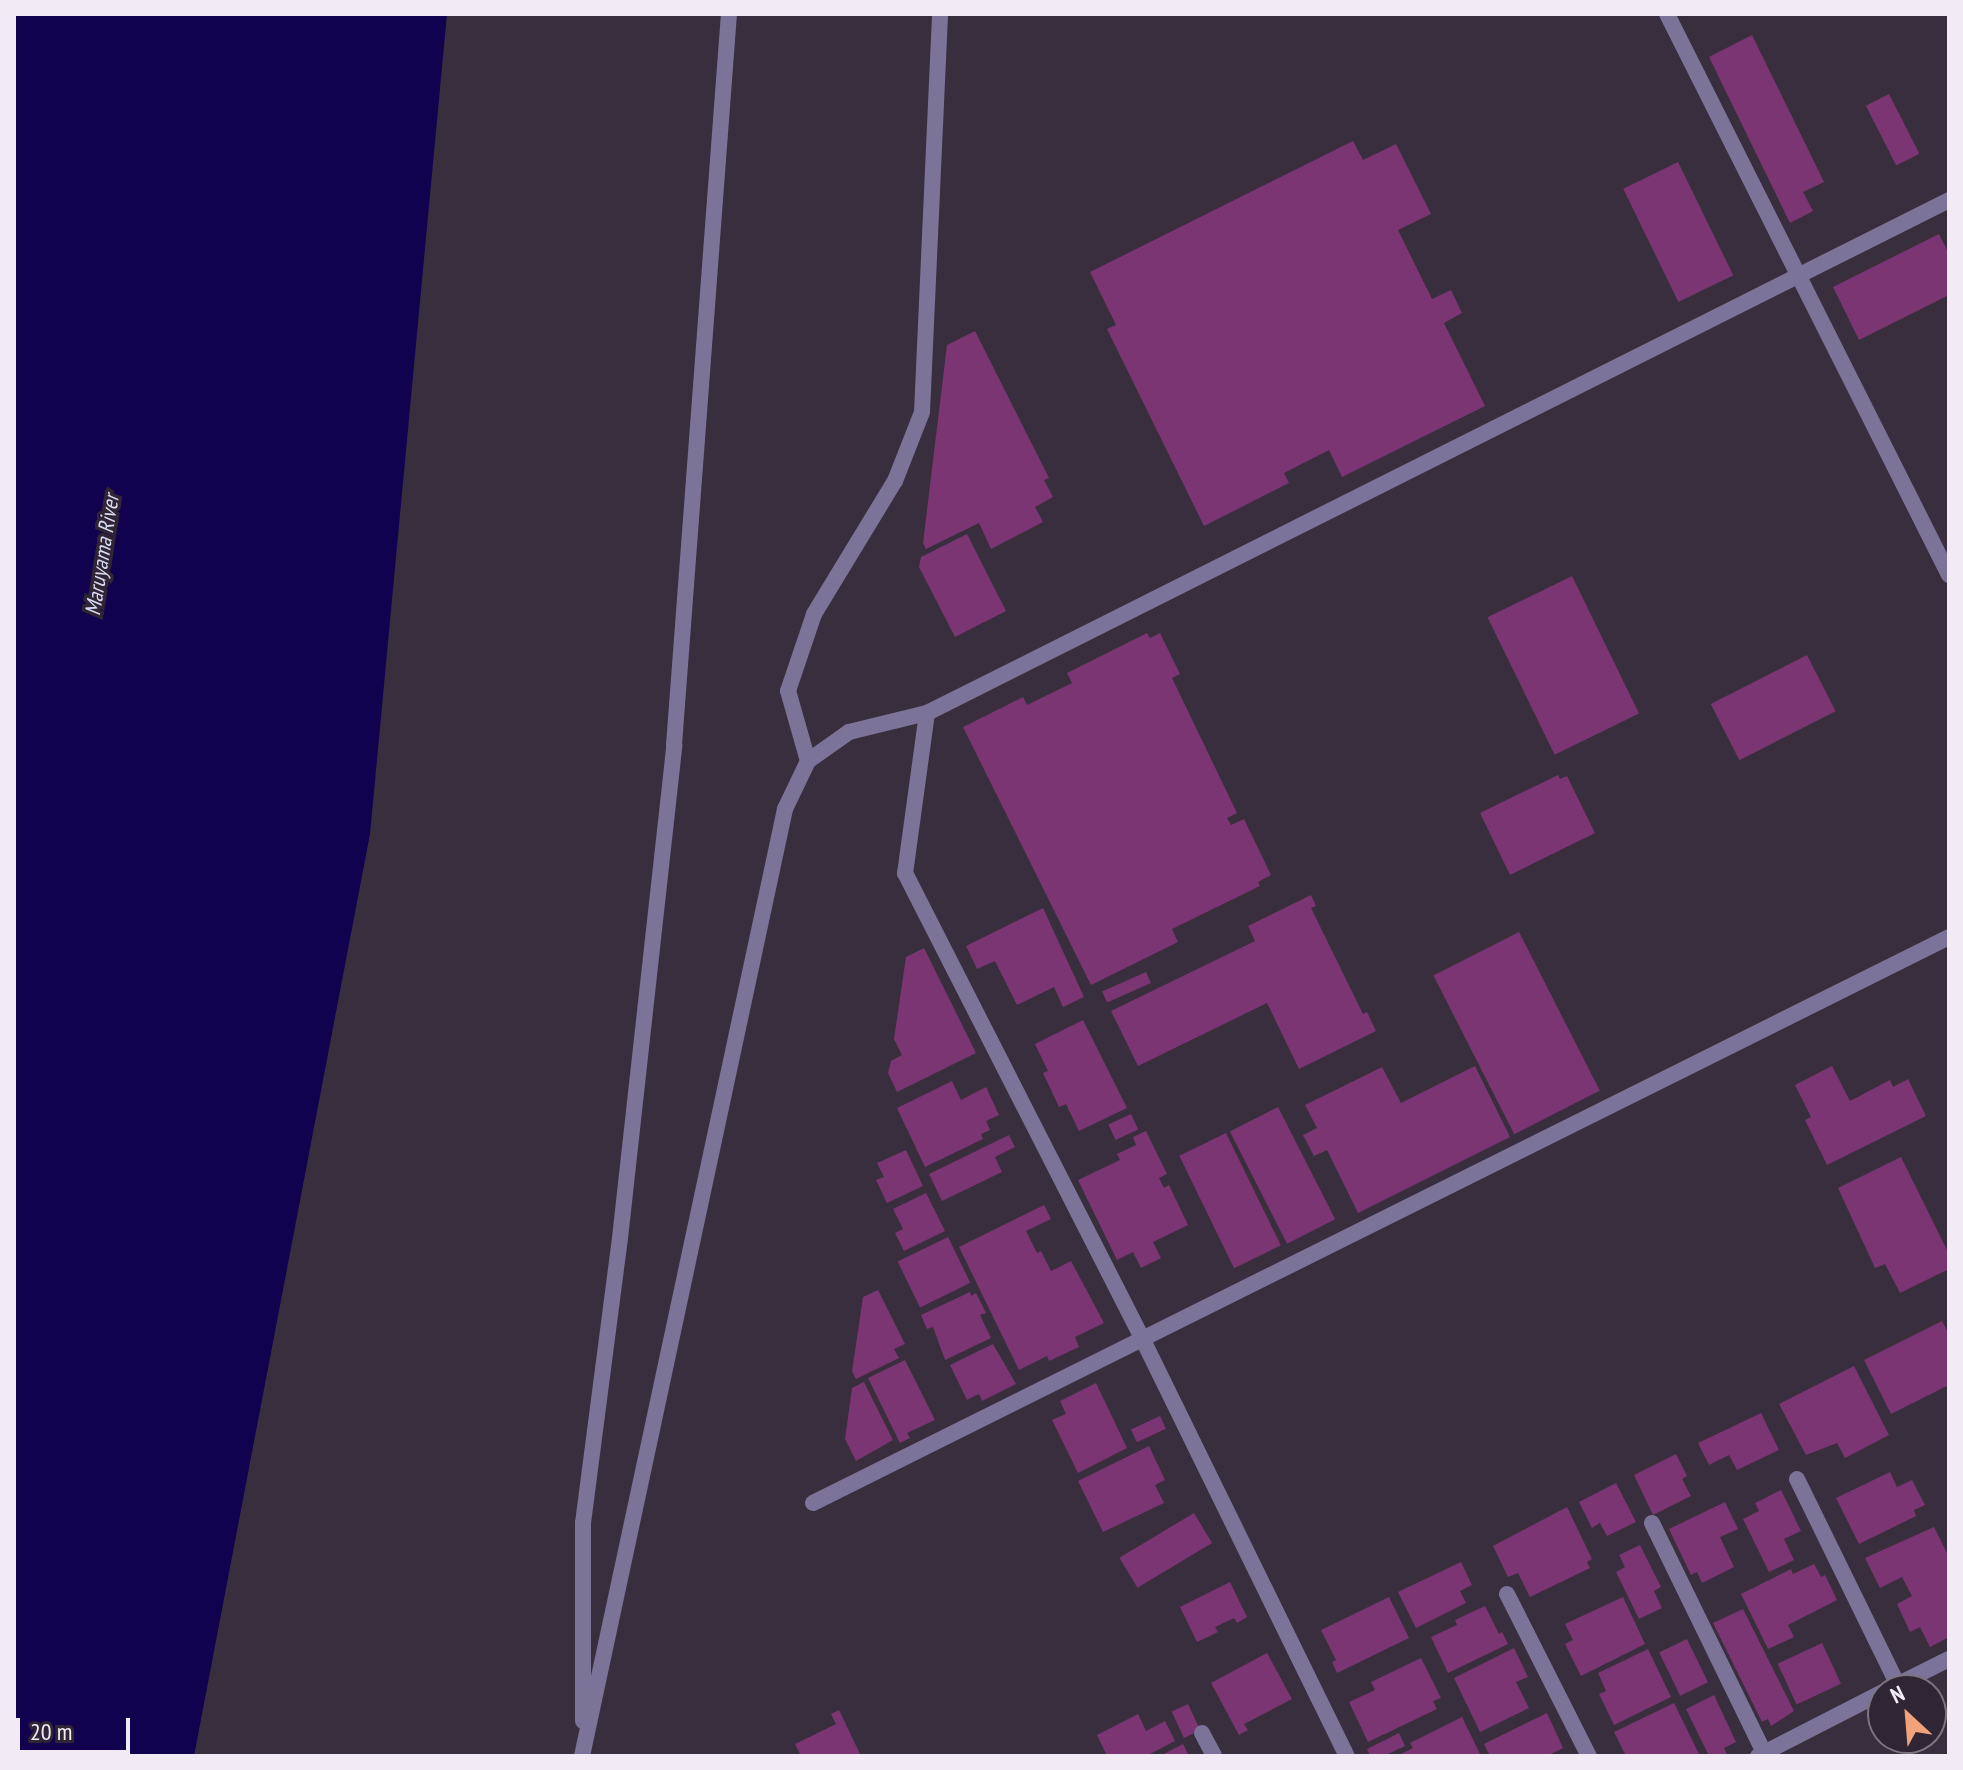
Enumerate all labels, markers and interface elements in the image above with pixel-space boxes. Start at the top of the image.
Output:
water label: Maruyama River [79,493,125,617]
north arrow [1867,1674,1947,1754]
text: N [1886,1679,1909,1709]
scale bar [20,1702,134,1752]
text: 20 m [30,1716,72,1747]

